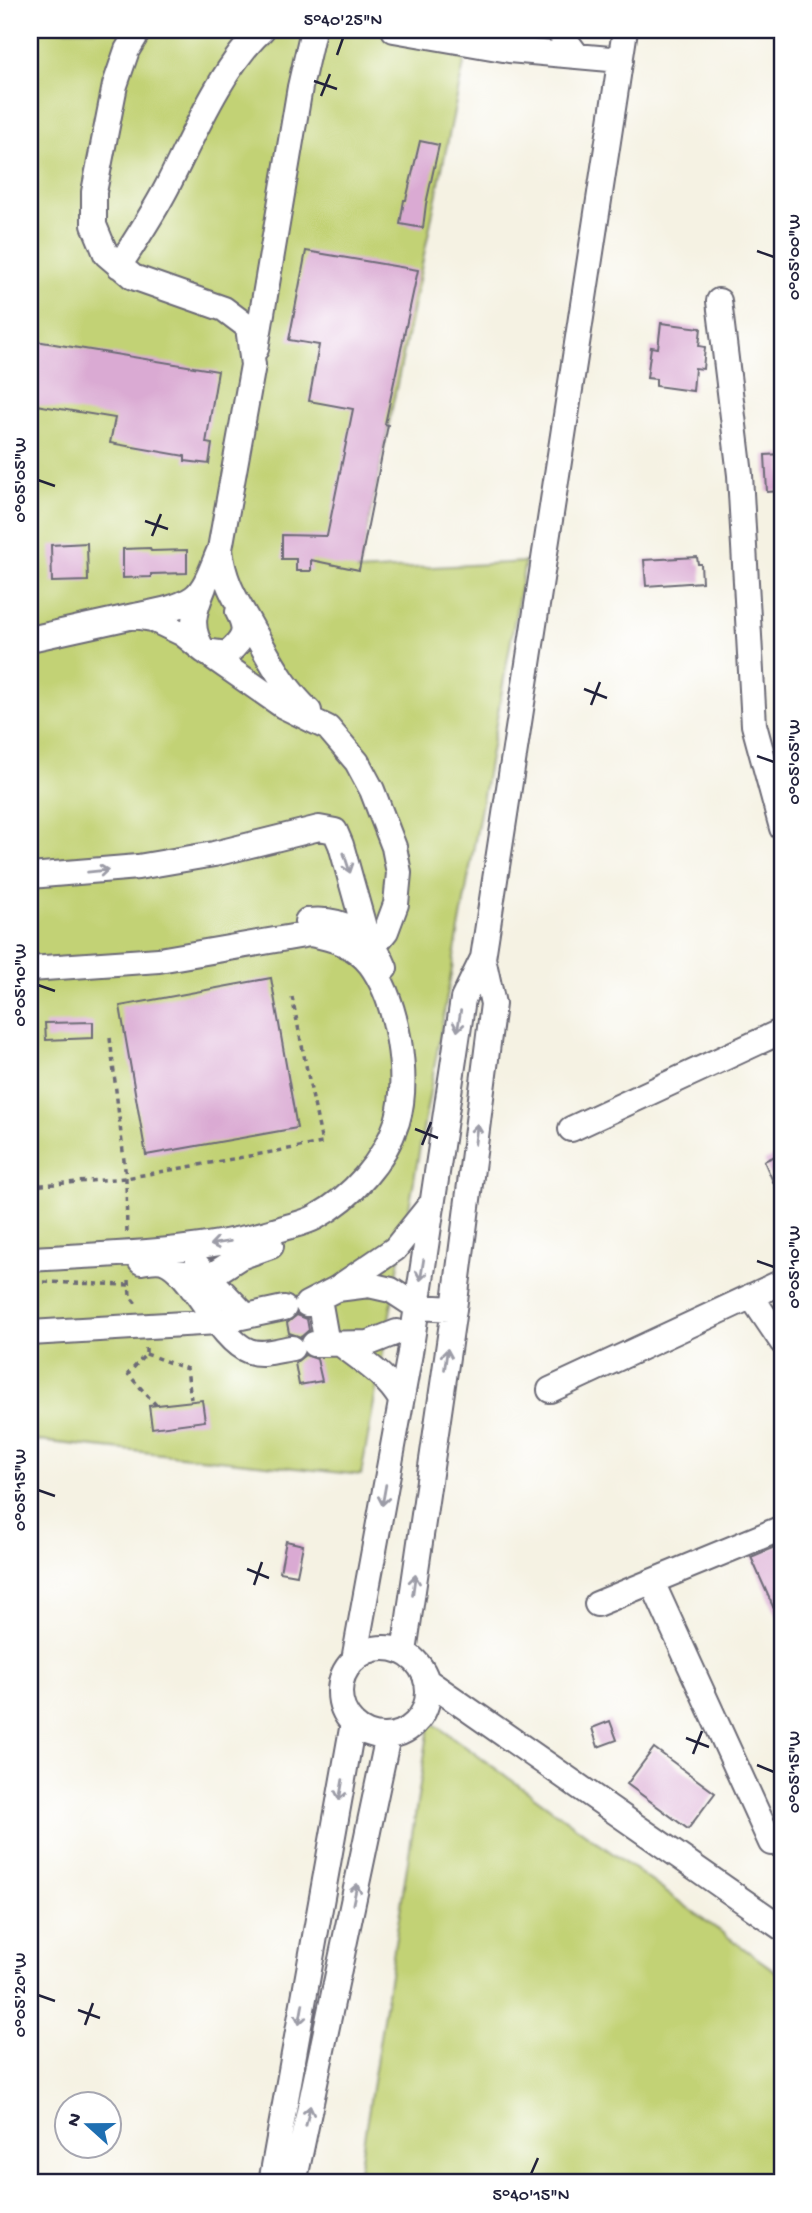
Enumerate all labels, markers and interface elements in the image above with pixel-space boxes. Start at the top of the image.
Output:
text: 5°40'25"N [304,11,382,32]
text: 0°05'00"W [785,214,806,300]
text: 0°05'05"W [11,437,32,523]
text: 0°05'05"W [785,719,806,805]
one-way arrow [341,852,354,874]
one-way arrow [86,865,109,878]
text: 0°05'10"W [11,944,32,1026]
one-way arrow [452,1009,465,1032]
one-way arrow [470,1123,483,1146]
text: 0°05'10"W [785,1226,806,1308]
one-way arrow [209,1236,232,1249]
one-way arrow [416,1259,429,1281]
one-way arrow [440,1349,453,1371]
text: 0°05'15"W [11,1449,32,1531]
one-way arrow [377,1483,390,1506]
one-way arrow [408,1574,421,1597]
text: 0°05'15"W [785,1731,806,1813]
one-way arrow [333,1778,347,1801]
one-way arrow [348,1883,362,1906]
text: 0°05'20"W [11,1953,32,2037]
one-way arrow [294,2002,307,2025]
north arrow [52,2090,122,2160]
one-way arrow [302,2105,316,2128]
text: N [62,2110,88,2130]
text: 5°40'15"N [493,2186,569,2207]

